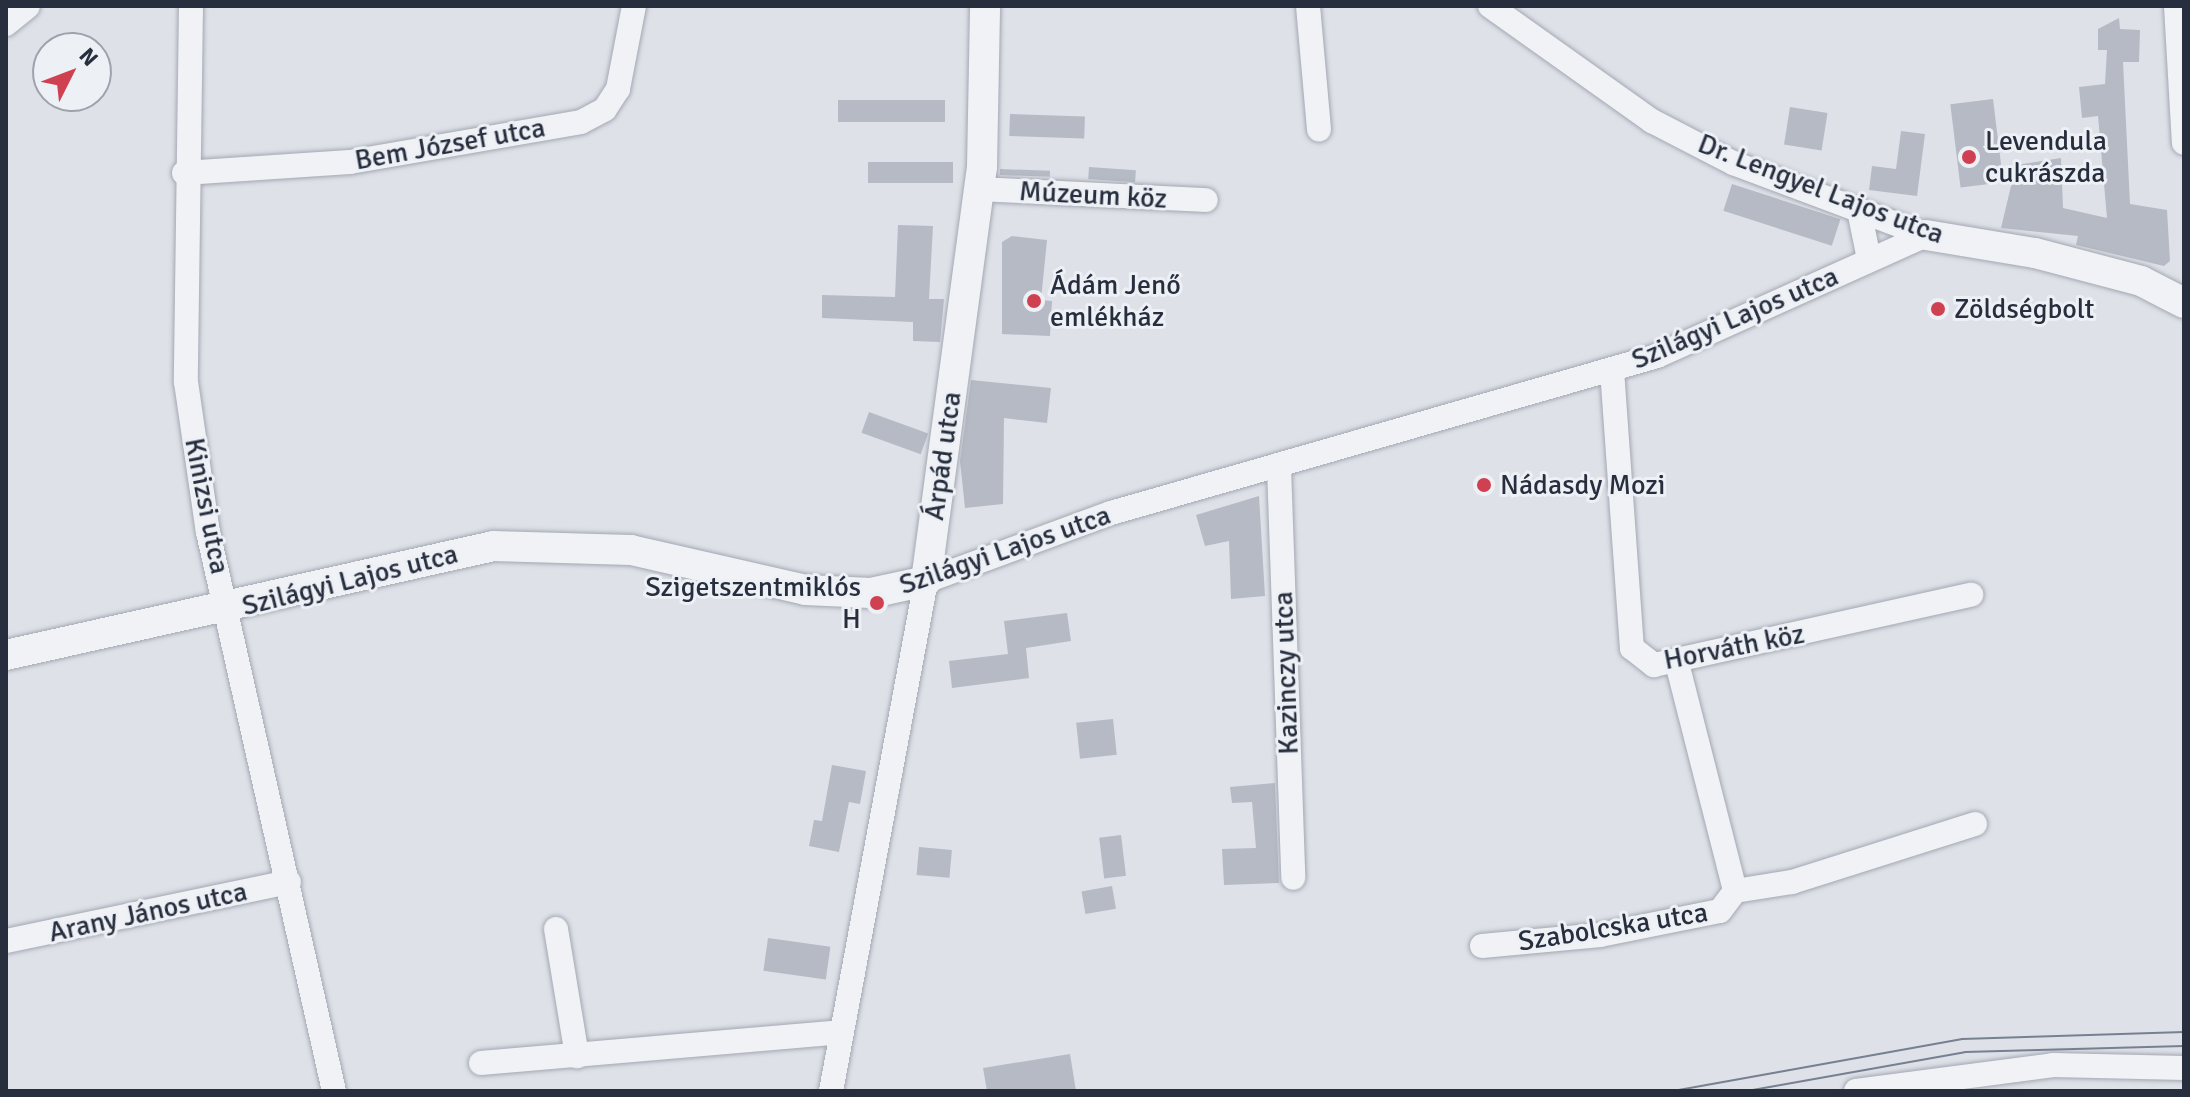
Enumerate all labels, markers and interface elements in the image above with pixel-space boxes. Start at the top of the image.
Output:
north arrow [32,32,112,112]
text: N [74,42,104,72]
street label: Bem József utca [352,111,548,177]
place label: Levendula cukrászda [1985,124,2107,190]
street label: Dr. Lengyel Lajos utca [1693,127,1949,251]
marker: Levendula cukrászda [1960,148,1978,166]
street label: Múzeum köz [1018,174,1168,216]
street label: Szilágyi Lajos utca [1627,259,1843,377]
place label: Ádám Jenő emlékház [1050,268,1181,334]
marker: Ádám Jenő emlékház [1025,292,1043,310]
place label: Zöldségbolt [1954,292,2094,326]
marker: Zöldségbolt [1929,300,1947,318]
street label: Árpád utca [917,389,969,523]
street label: Kinizsi utca [177,435,237,577]
place label: Nádasdy Mozi [1500,468,1665,502]
marker: Nádasdy Mozi [1475,476,1493,494]
street label: Szilágyi Lajos utca [895,498,1115,602]
street label: Szilágyi Lajos utca [239,537,461,623]
place label: Szigetszentmiklós H [645,570,861,636]
street label: Kazinczy utca [1266,591,1306,755]
marker: Szigetszentmiklós H [868,594,886,612]
street label: Horváth köz [1661,617,1807,677]
street label: Arany János utca [46,875,250,949]
street label: Szabolcska utca [1516,895,1710,959]

